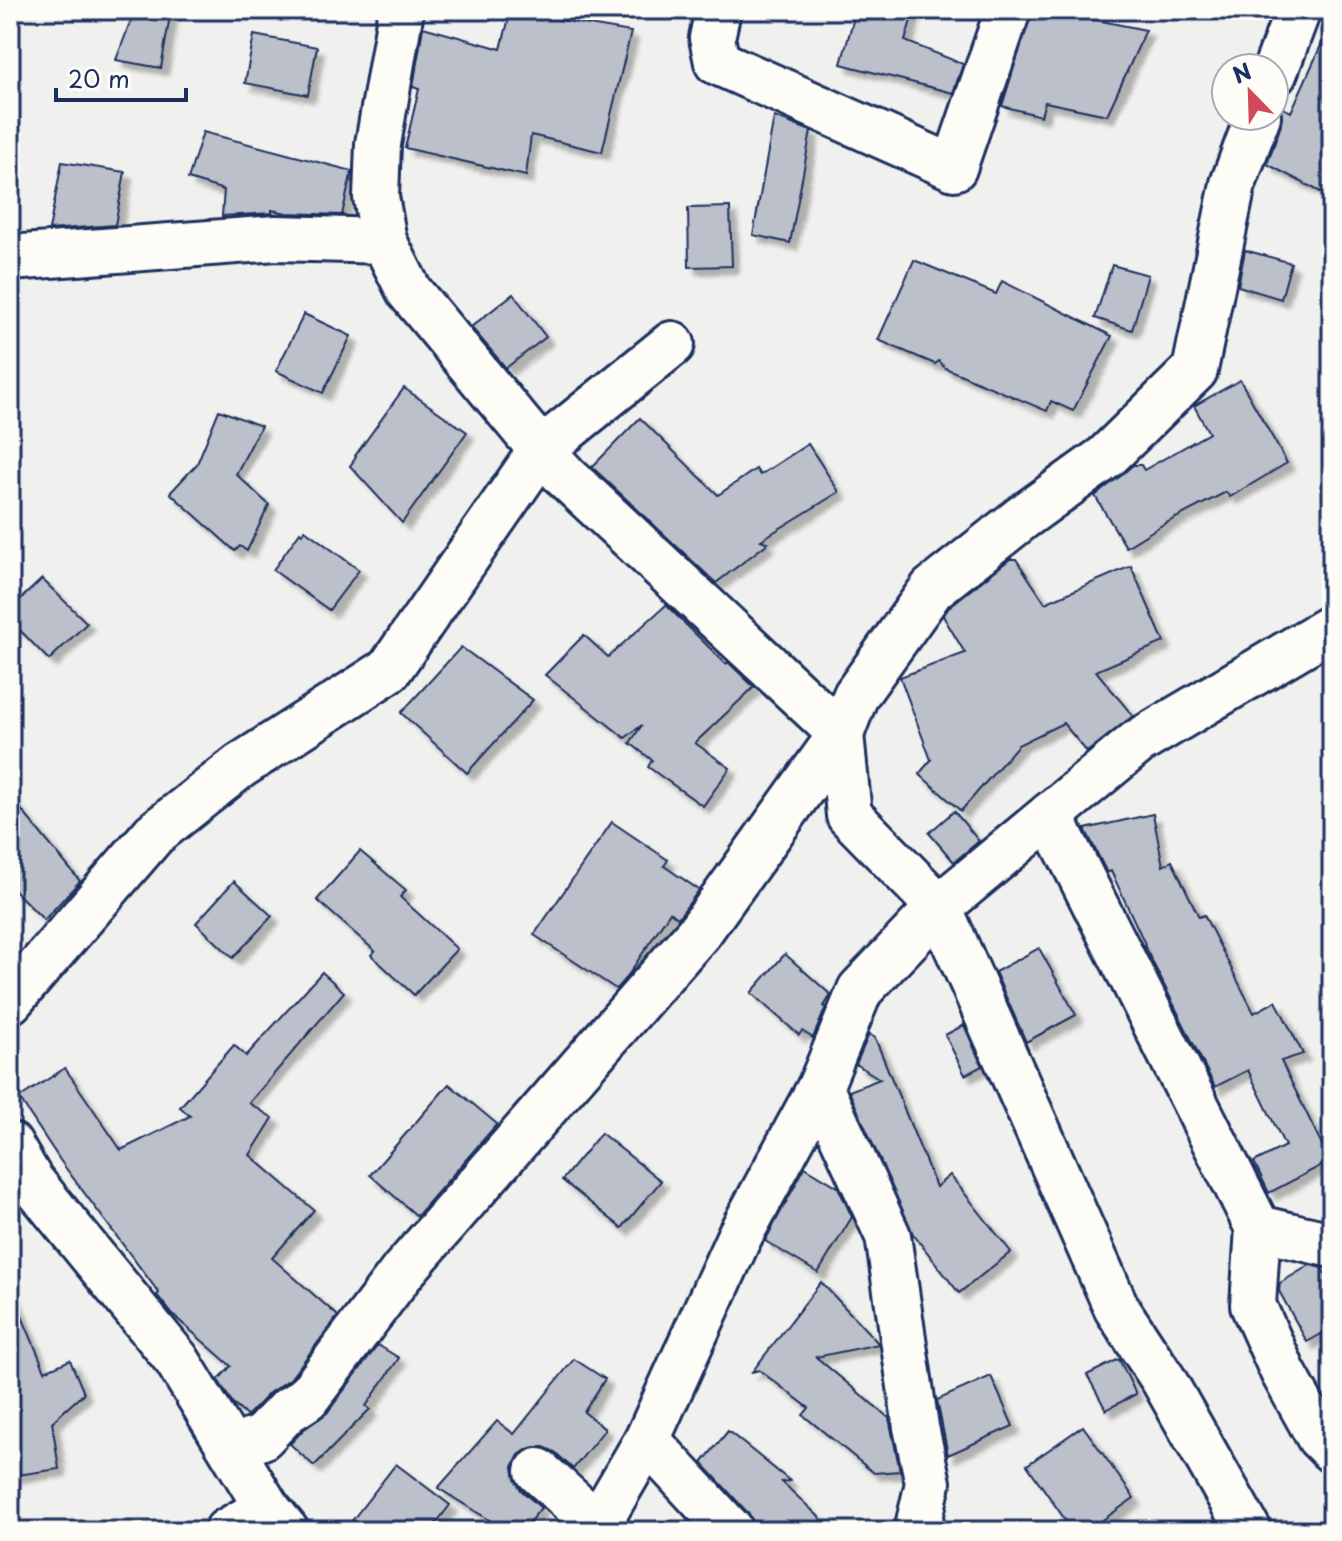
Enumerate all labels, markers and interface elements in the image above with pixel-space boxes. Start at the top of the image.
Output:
scale bar [56,52,186,102]
north arrow [1210,52,1290,132]
text: N [1227,54,1256,91]
text: 20 m [68,60,130,96]

